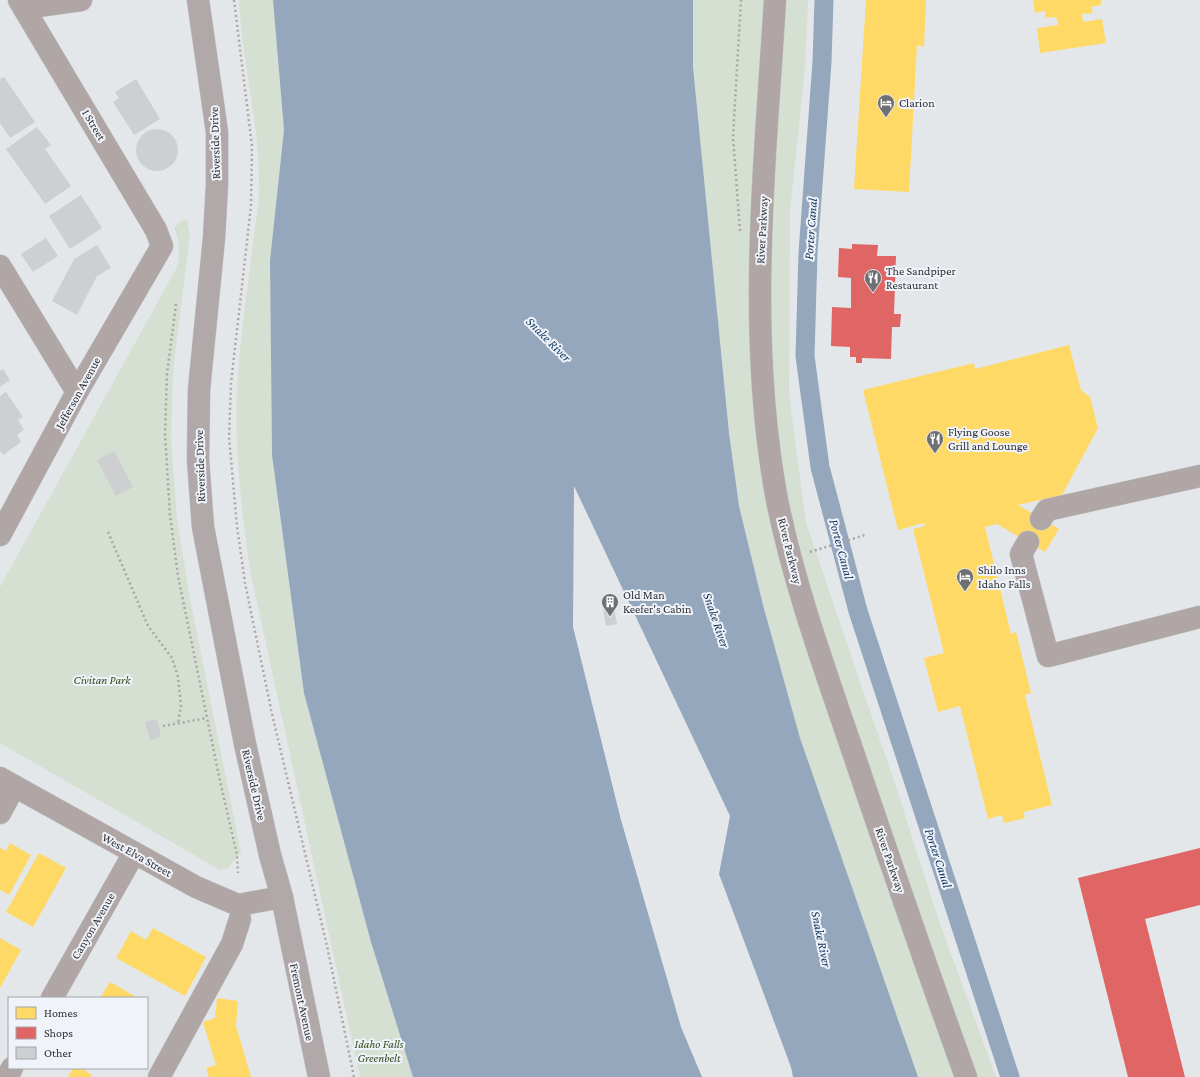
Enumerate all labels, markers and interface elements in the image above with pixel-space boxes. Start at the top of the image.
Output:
hotel icon: Clarion [876,93,896,118]
place label: Clarion [899,96,935,110]
street label: I Street [79,107,109,144]
street label: Riverside Drive [207,107,223,179]
street label: River Parkway [753,195,771,264]
water label: Porter Canal [801,197,820,260]
place label: The Sandpiper Restaurant [886,264,956,292]
restaurant icon: The Sandpiper Restaurant [863,268,883,293]
water label: Snake River [523,314,574,365]
street label: Jefferson Avenue [52,355,104,432]
place label: Flying Goose Grill and Lounge [948,425,1028,453]
restaurant icon: Flying Goose Grill and Lounge [925,429,945,454]
street label: Riverside Drive [192,430,208,502]
street label: River Parkway [775,516,805,586]
water label: Porter Canal [826,517,857,582]
place label: Shilo Inns Idaho Falls [978,563,1031,591]
hotel icon: Shilo Inns Idaho Falls [955,567,975,592]
place label: Old Man Keefer's Cabin [623,588,692,616]
water label: Snake River [700,591,733,650]
building icon: Old Man Keefer's Cabin [600,592,620,617]
park label: Civitan Park [74,673,131,687]
street label: Riverside Drive [239,748,269,822]
street label: River Parkway [872,826,908,895]
water label: Porter Canal [922,827,955,891]
street label: West Elva Street [100,830,175,880]
street label: Canyon Avenue [68,890,118,962]
water label: Snake River [808,910,835,969]
street label: Fremont Avenue [287,962,317,1042]
legend [8,997,148,1069]
text: Homes [44,1006,78,1020]
text: Shops [44,1026,73,1040]
park label: Idaho Falls Greenbelt [355,1037,404,1065]
text: Other [44,1046,73,1060]

